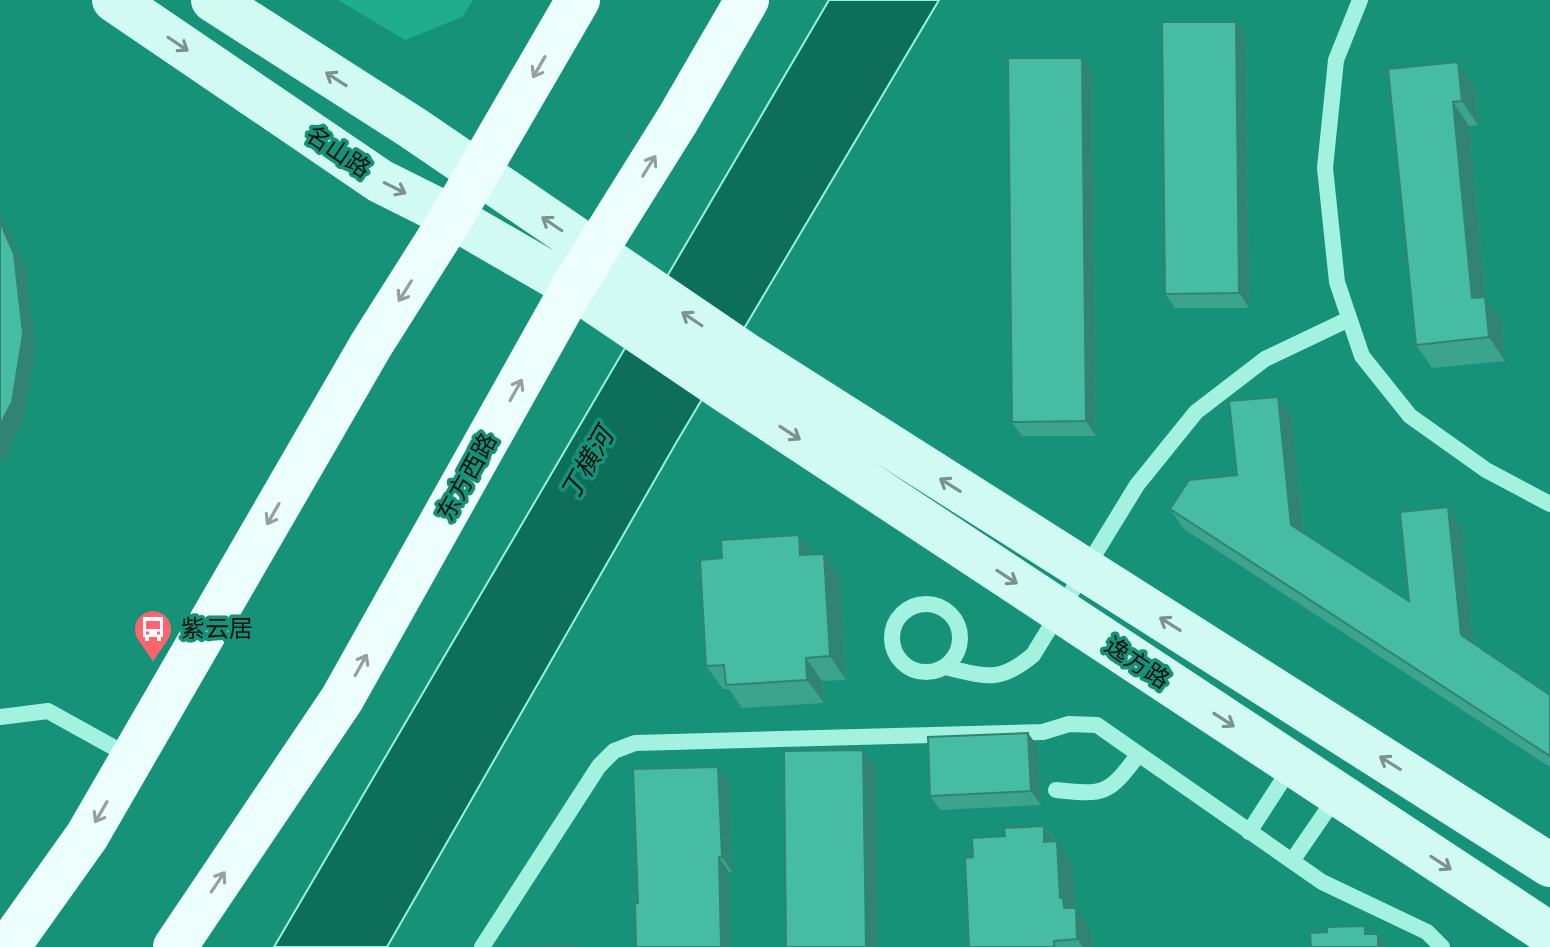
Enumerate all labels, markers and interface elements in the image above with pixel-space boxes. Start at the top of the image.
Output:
one-way arrow [167,36,189,52]
one-way arrow [531,55,546,79]
one-way arrow [326,71,348,87]
street label: 名山路 [301,120,376,183]
one-way arrow [641,155,657,178]
one-way arrow [382,181,406,196]
one-way arrow [542,216,564,232]
one-way arrow [397,279,414,301]
one-way arrow [682,311,704,327]
one-way arrow [509,378,524,402]
water label: 丁横河 [555,418,622,505]
one-way arrow [779,425,801,441]
street label: 东方西路 [431,428,502,525]
one-way arrow [940,476,962,493]
one-way arrow [265,502,281,525]
one-way arrow [995,569,1018,585]
bus stop icon: 紫云居 [132,608,174,663]
place label: 紫云居 [181,615,253,642]
one-way arrow [1159,615,1182,631]
street label: 逸方路 [1100,631,1175,694]
one-way arrow [353,654,369,677]
one-way arrow [1212,712,1234,729]
one-way arrow [1379,755,1401,772]
one-way arrow [93,800,109,823]
one-way arrow [1430,855,1452,871]
one-way arrow [210,872,227,894]

